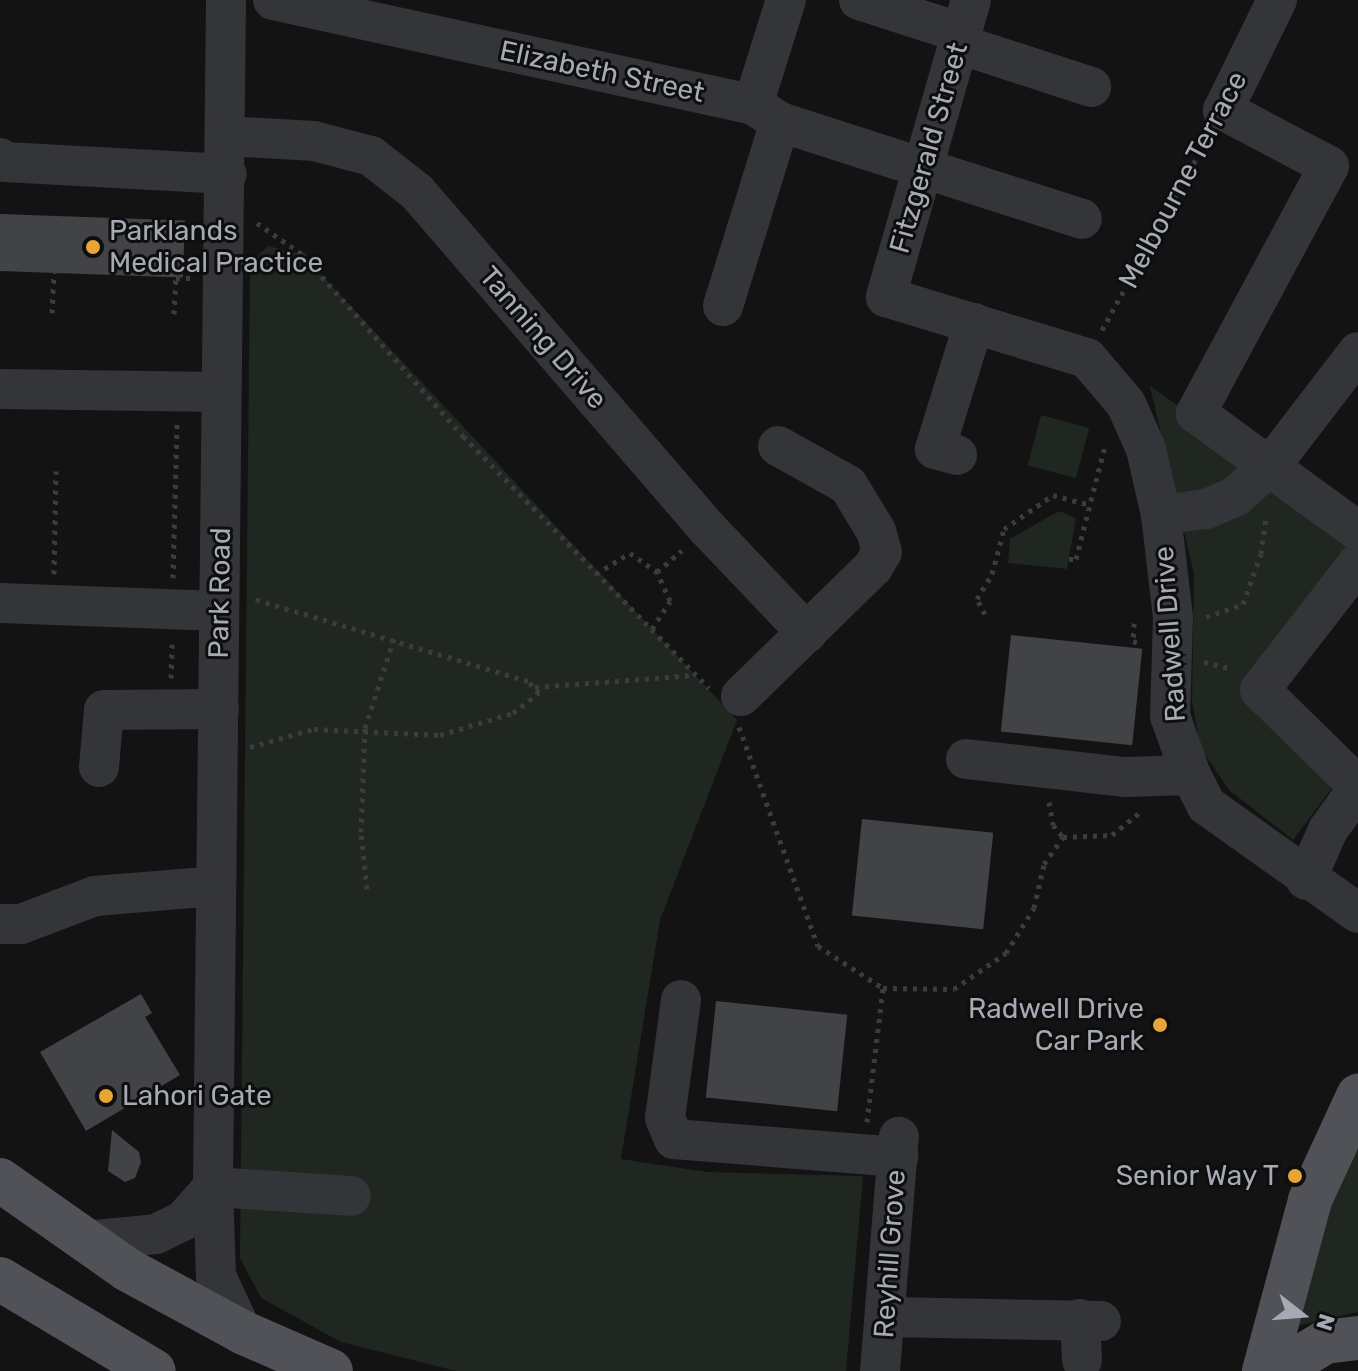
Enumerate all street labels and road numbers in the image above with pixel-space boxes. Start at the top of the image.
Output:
street label: Elizabeth Street [497,34,707,110]
street label: Fitzgerald Street [883,39,975,257]
street label: Melbourne Terrace [1112,66,1254,294]
street label: Tanning Drive [472,260,614,416]
street label: Park Road [202,527,238,659]
street label: Radwell Drive [1147,545,1193,723]
street label: Reyhill Grove [867,1169,913,1339]

